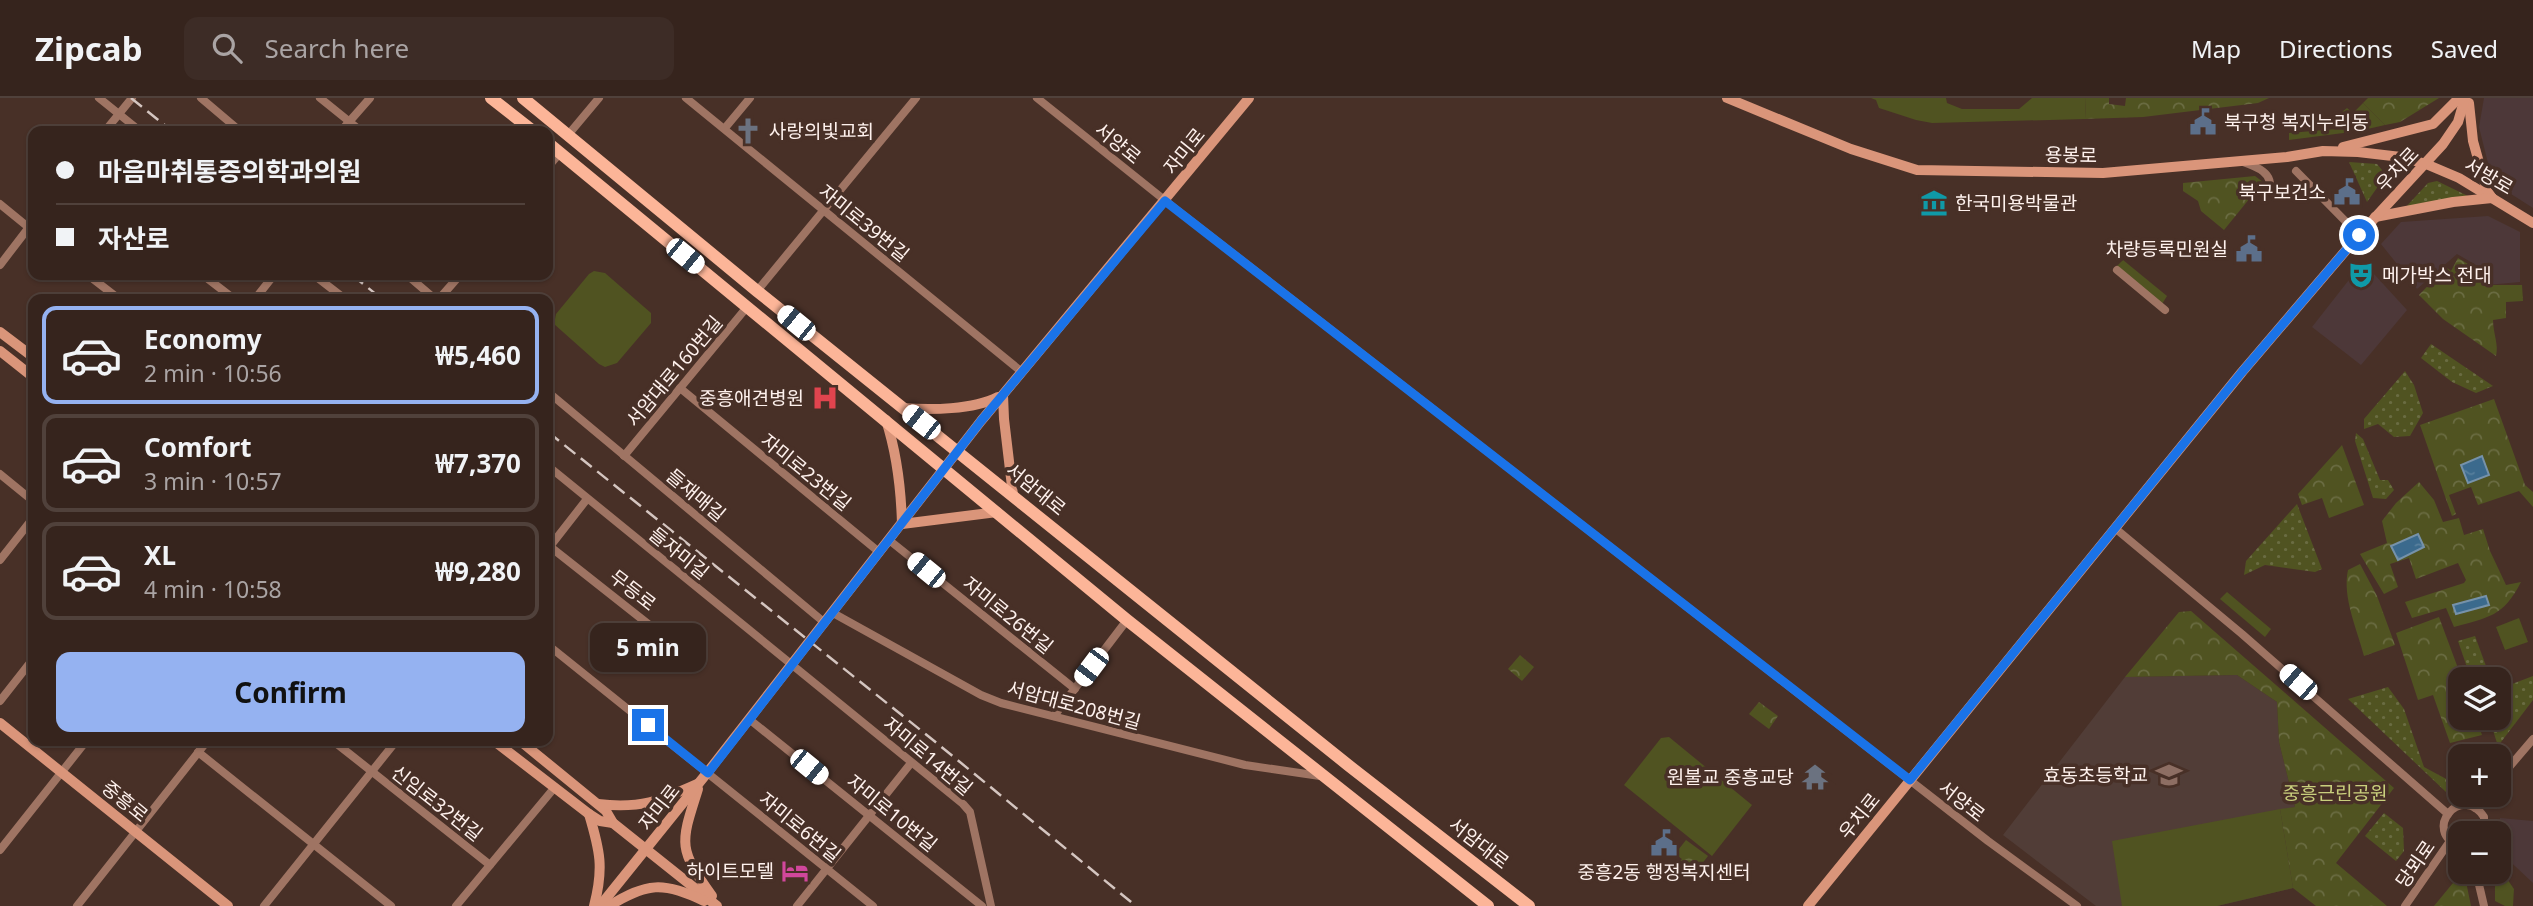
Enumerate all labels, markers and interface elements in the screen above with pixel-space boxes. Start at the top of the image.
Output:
search box [184,17,674,80]
text: Zipcab [35,26,142,71]
icon: search [208,29,246,67]
text: Search here [264,30,409,66]
text: Map [2191,32,2241,65]
text: Directions [2279,32,2393,65]
text: Saved [2431,32,2498,65]
public building icon: 북구청 복지누리동 [2188,107,2218,137]
place label: 북구청 복지누리동 [2224,109,2369,135]
church icon: 사랑의빛교회 [733,116,763,146]
street label: 서양로 [1089,116,1147,170]
place label: 사랑의빛교회 [769,118,874,144]
street label: 자미로 [1157,122,1211,180]
street label: 우치로 [2370,141,2424,197]
street label: 용봉로 [2045,142,2097,168]
street label: 서방로 [2460,152,2518,200]
text: 마음마취통증의학과의원 [98,153,361,189]
public building icon: 북구보건소 [2332,177,2362,207]
street label: 자미로39번길 [813,179,915,267]
place label: 북구보건소 [2239,179,2326,205]
museum icon: 한국미용박물관 [1919,188,1949,218]
place label: 한국미용박물관 [1955,190,2077,216]
route start [2343,219,2375,251]
text: 자산로 [98,220,170,256]
public building icon: 차량등록민원실 [2234,234,2264,264]
car [663,235,708,277]
place label: 차량등록민원실 [2106,236,2228,262]
theatre icon: 메가박스 전대 [2346,260,2376,290]
place label: 메가박스 전대 [2382,262,2492,288]
car [774,302,819,344]
street label: 서암대로160번길 [620,310,728,432]
text: Economy [144,321,262,357]
icon: car [60,324,123,387]
text: ₩5,460 [435,337,521,373]
text: 2 min · 10:56 [144,357,282,389]
hospital icon: 중흥애견병원 [810,383,840,413]
place label: 중흥애견병원 [699,385,804,411]
car [898,401,945,443]
street label: 자미로23번길 [755,428,857,516]
text: Comfort [144,429,252,465]
icon: car [60,432,123,495]
text: ₩7,370 [435,445,521,481]
street label: 서암대로 [1001,457,1071,521]
street label: 들재매길 [661,463,731,527]
text: 3 min · 10:57 [144,465,282,497]
street label: 들자미길 [644,521,714,585]
text: XL [144,537,176,573]
icon: car [60,540,123,603]
car [904,549,949,591]
text: ₩9,280 [435,553,521,589]
street label: 무등로 [604,564,662,616]
street label: 자미로26번길 [957,571,1059,659]
text: 4 min · 10:58 [144,573,282,605]
callout: 5 min [590,624,706,672]
text: 5 min [616,631,680,663]
car [1070,644,1113,690]
button: Confirm [56,652,525,732]
car [2276,660,2321,704]
map controls [2448,667,2511,884]
button: layers [2448,667,2511,730]
street label: 서암대로208번길 [1004,675,1144,735]
route end [632,709,664,741]
street label: 자미로14번길 [878,711,978,801]
button: + [2448,744,2511,807]
car [787,746,832,788]
street label: 신임로32번길 [386,759,488,847]
school or university icon: 효동초등학교 [2154,760,2184,790]
temple icon: 원불교 중흥교당 [1800,762,1830,792]
place label: 효동초등학교 [2043,762,2148,788]
place label: 원불교 중흥교당 [1667,764,1794,790]
street label: 자미로10번길 [841,769,943,857]
street label: 중흥로 [96,774,154,828]
street label: 서양로 [1933,775,1991,827]
street label: 자미로 [633,778,685,836]
park label: 중흥근린공원 [2283,780,2387,806]
street label: 자미로6번길 [754,786,846,868]
street label: 우치로 [1832,787,1886,845]
street label: 서암대로 [1443,811,1515,875]
button: − [2448,821,2511,884]
public building icon: 중흥2동 행정복지센터 [1649,828,1679,858]
street label: 당뫼로 [2389,835,2441,893]
hotel icon: 하이트모텔 [780,856,810,886]
place label: 하이트모텔 [687,858,774,884]
place label: 중흥2동 행정복지센터 [1577,859,1751,885]

